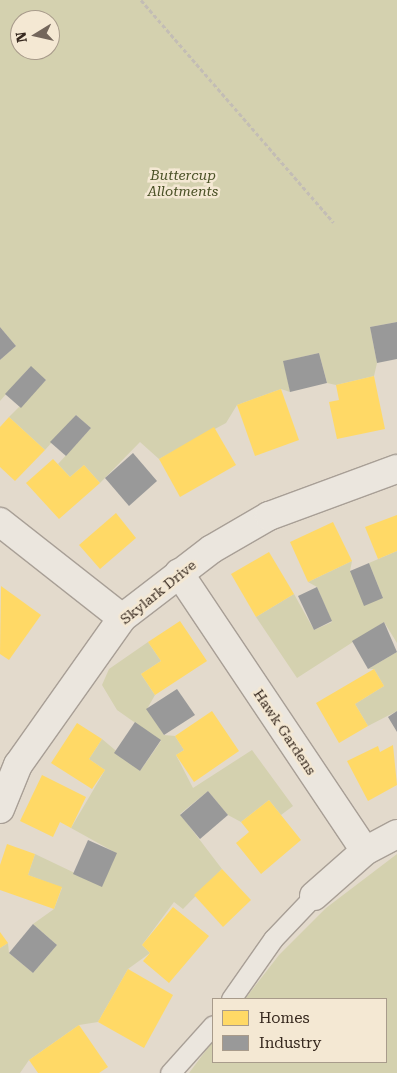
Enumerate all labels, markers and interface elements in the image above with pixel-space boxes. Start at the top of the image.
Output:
north arrow [10,10,60,60]
text: N [12,31,30,44]
park label: Buttercup Allotments [148,167,218,200]
street label: Skylark Drive [117,556,199,628]
street label: Hawk Gardens [250,686,320,778]
legend [212,998,387,1063]
text: Homes [259,1009,310,1027]
text: Industry [259,1034,321,1052]

